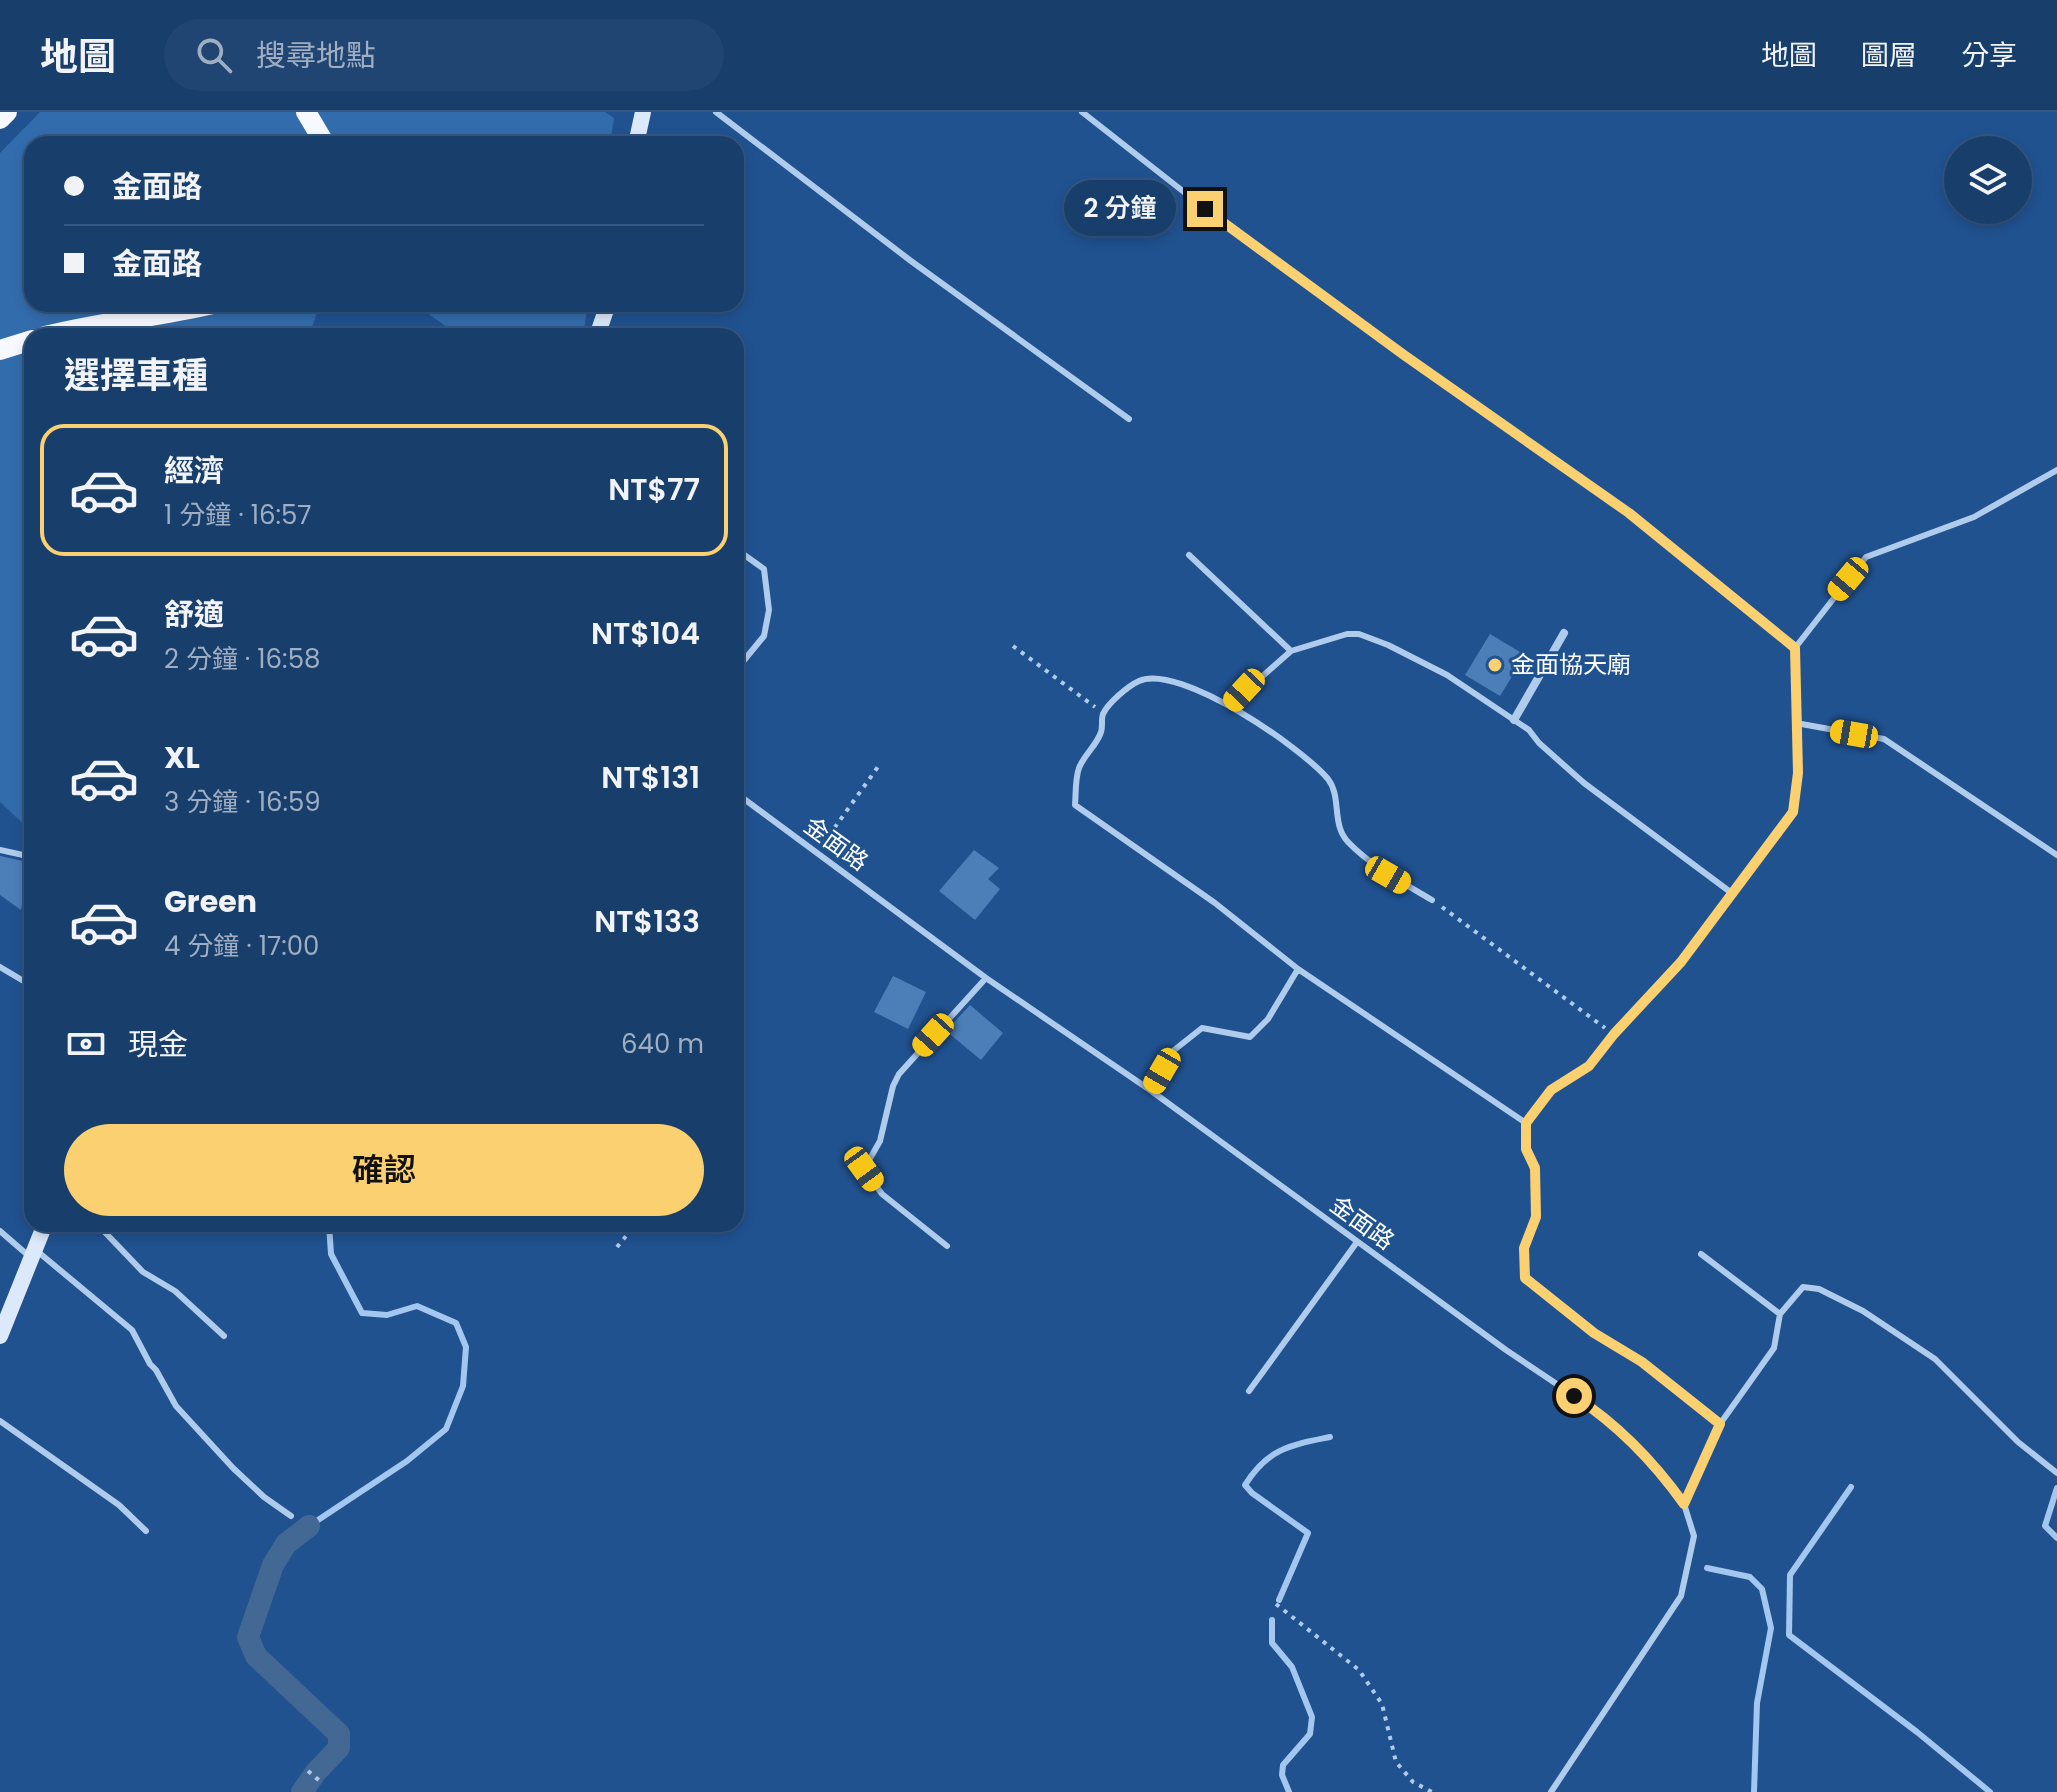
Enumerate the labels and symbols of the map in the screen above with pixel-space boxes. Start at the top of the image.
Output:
callout: 2 分鐘 [1065,181,1177,237]
route end [1187,191,1223,227]
car [1823,553,1873,605]
place label: 金面協天廟 [1511,648,1631,681]
marker: 金面協天廟 [1486,656,1504,674]
car [1219,664,1269,716]
car [1828,718,1880,750]
street label: 金面路 [797,809,875,878]
car [1361,853,1415,897]
car [908,1009,958,1061]
car [1140,1044,1184,1098]
car [840,1143,888,1195]
street label: 金面路 [1323,1188,1401,1257]
route start [1556,1378,1592,1414]

